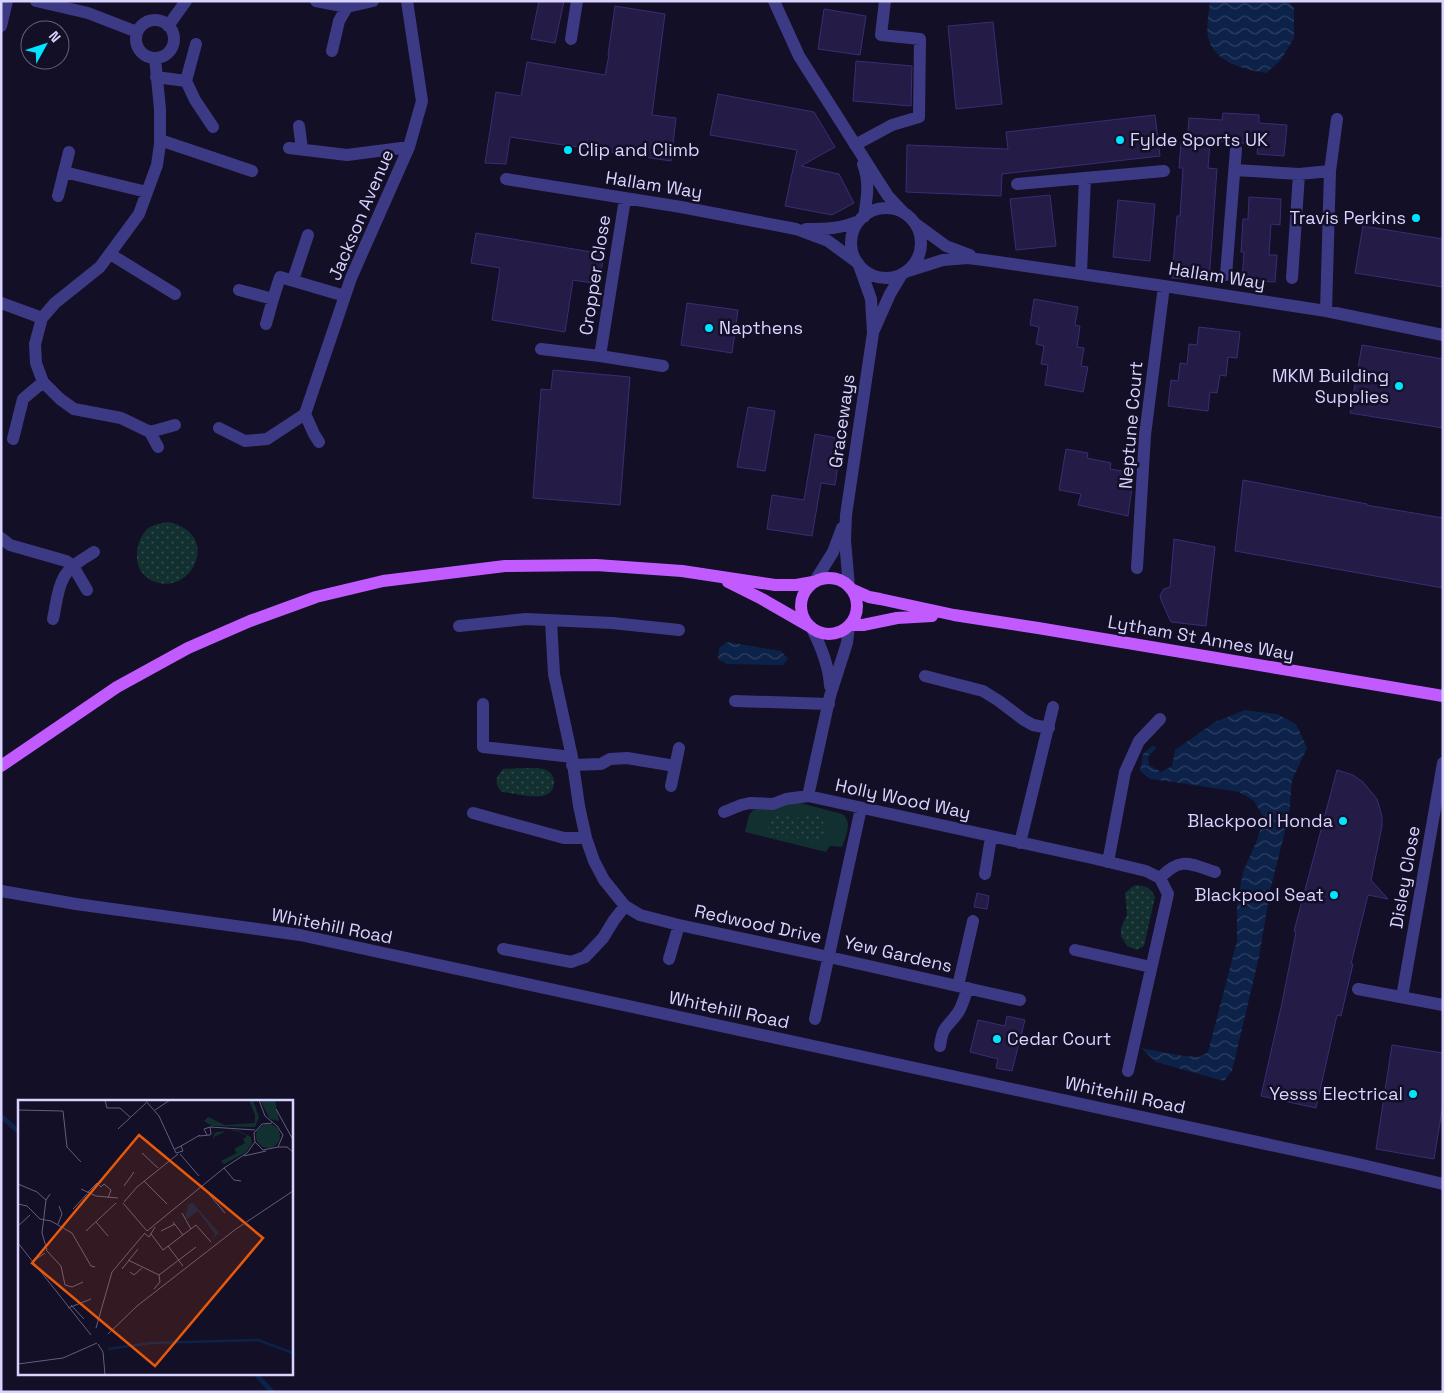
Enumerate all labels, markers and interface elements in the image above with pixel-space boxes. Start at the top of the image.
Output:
north arrow [20,20,70,70]
text: N [45,27,65,46]
place label: Fylde Sports UK [1130,128,1268,151]
marker: Fylde Sports UK [1114,134,1126,146]
place label: Clip and Climb [578,138,700,161]
marker: Clip and Climb [562,144,574,156]
street label: Jackson Avenue [323,146,399,284]
street label: Hallam Way [604,165,704,204]
place label: Travis Perkins [1290,206,1406,229]
marker: Travis Perkins [1410,212,1422,224]
street label: Cropper Close [574,213,615,337]
street label: Hallam Way [1167,256,1267,295]
place label: Napthens [719,316,803,339]
marker: Napthens [703,322,715,334]
street label: Neptune Court [1113,360,1148,490]
place label: MKM Building Supplies [1272,364,1389,408]
street label: Graceways [824,372,859,469]
marker: MKM Building Supplies [1393,380,1405,392]
street label: Lytham St Annes Way [1106,610,1296,665]
street label: Holly Wood Way [833,773,973,824]
place label: Blackpool Honda [1187,809,1333,832]
marker: Blackpool Honda [1337,815,1349,827]
street label: Disley Close [1384,824,1425,930]
place label: Blackpool Seat [1195,883,1324,906]
marker: Blackpool Seat [1328,889,1340,901]
street label: Redwood Drive [692,899,824,948]
street label: Whitehill Road [270,902,395,949]
street label: Yew Gardens [842,930,954,977]
street label: Whitehill Road [667,985,792,1034]
place label: Cedar Court [1007,1027,1111,1050]
marker: Cedar Court [991,1033,1003,1045]
street label: Whitehill Road [1063,1070,1188,1119]
place label: Yesss Electrical [1269,1082,1403,1105]
marker: Yesss Electrical [1407,1088,1419,1100]
inset map [18,1100,292,1376]

